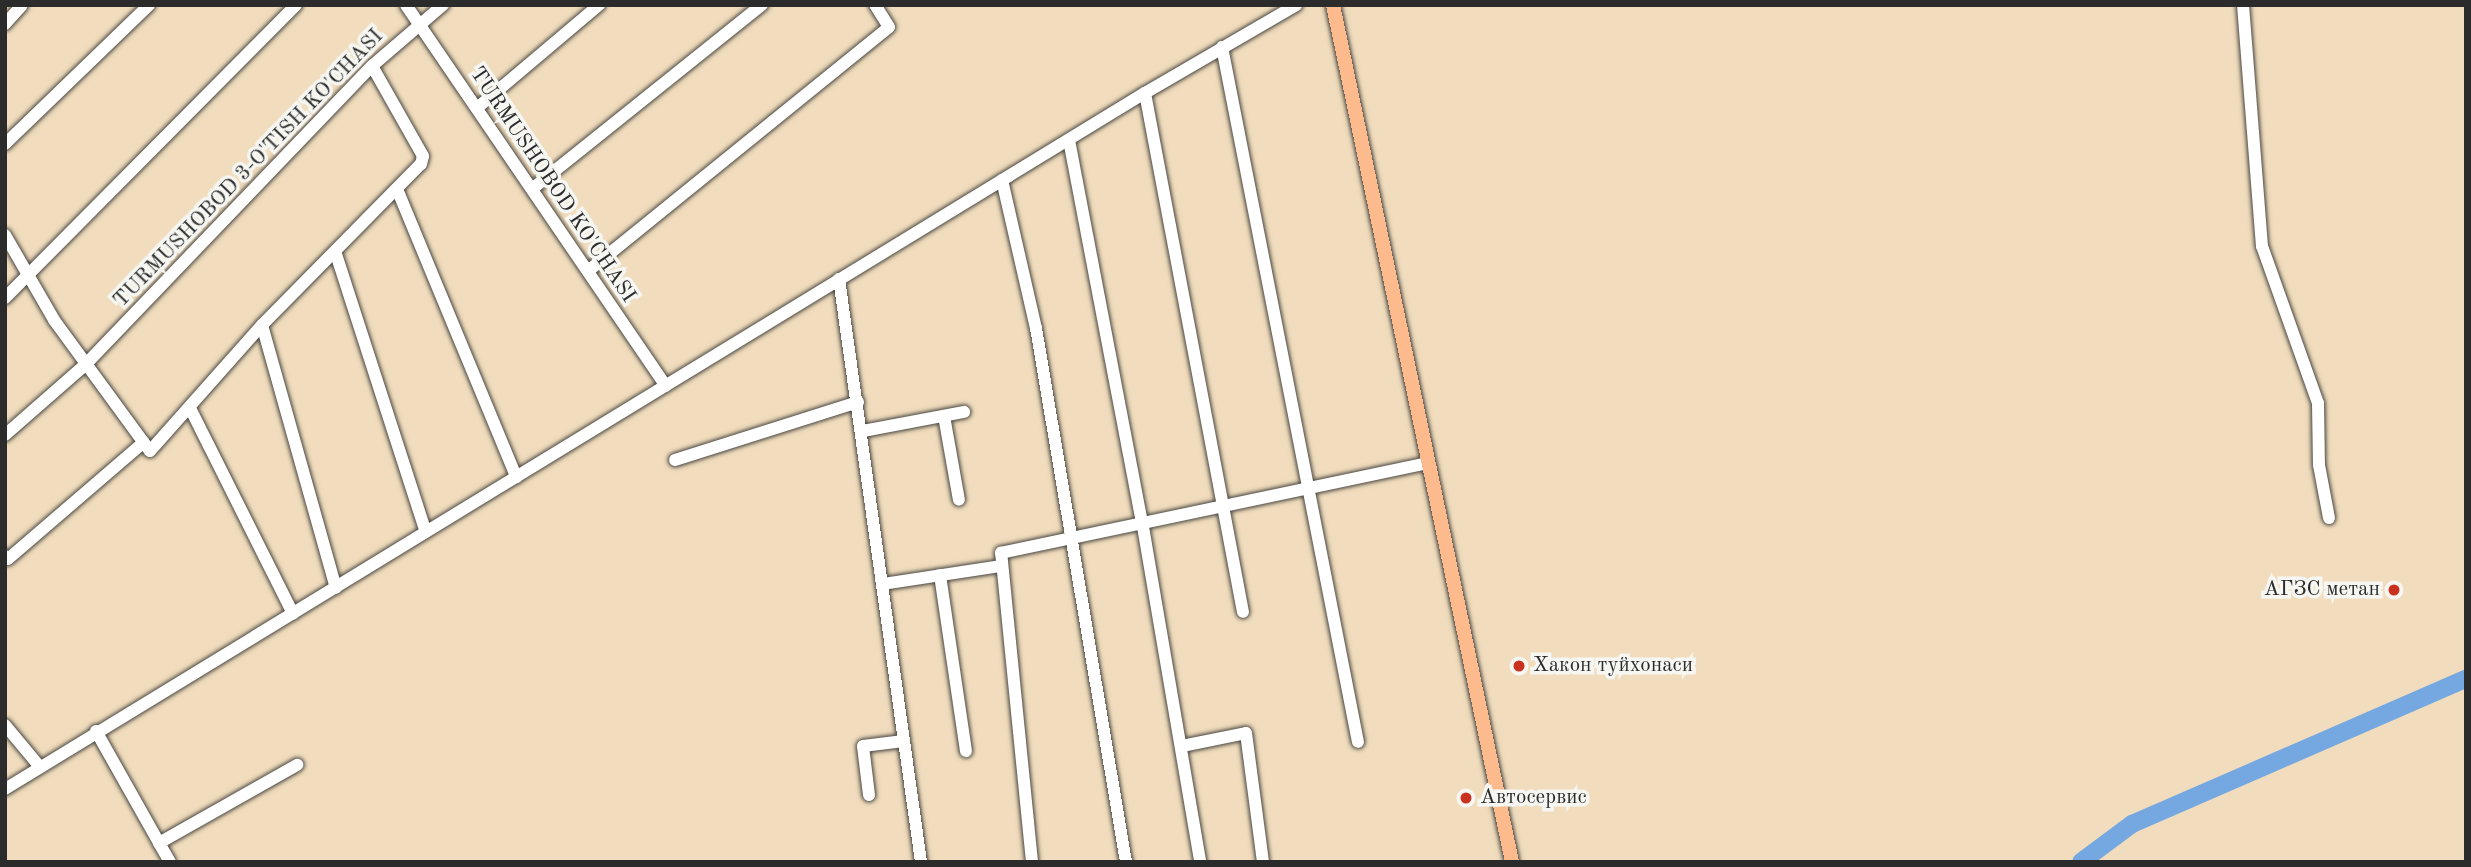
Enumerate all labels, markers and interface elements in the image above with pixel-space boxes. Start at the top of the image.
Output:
street label: TURMUSHOBOD 3-O'TISH KO'CHASI [109,25,389,313]
street label: TURMUSHOBOD KO'CHASI [464,62,640,308]
place label: АГЗС метан [2264,577,2380,603]
marker: АГЗС метан [2386,582,2402,598]
place label: Хакон туйхонаси [1533,653,1693,679]
marker: Хакон туйхонаси [1511,658,1527,674]
place label: Автосервис [1480,785,1587,811]
marker: Автосервис [1458,790,1474,806]

